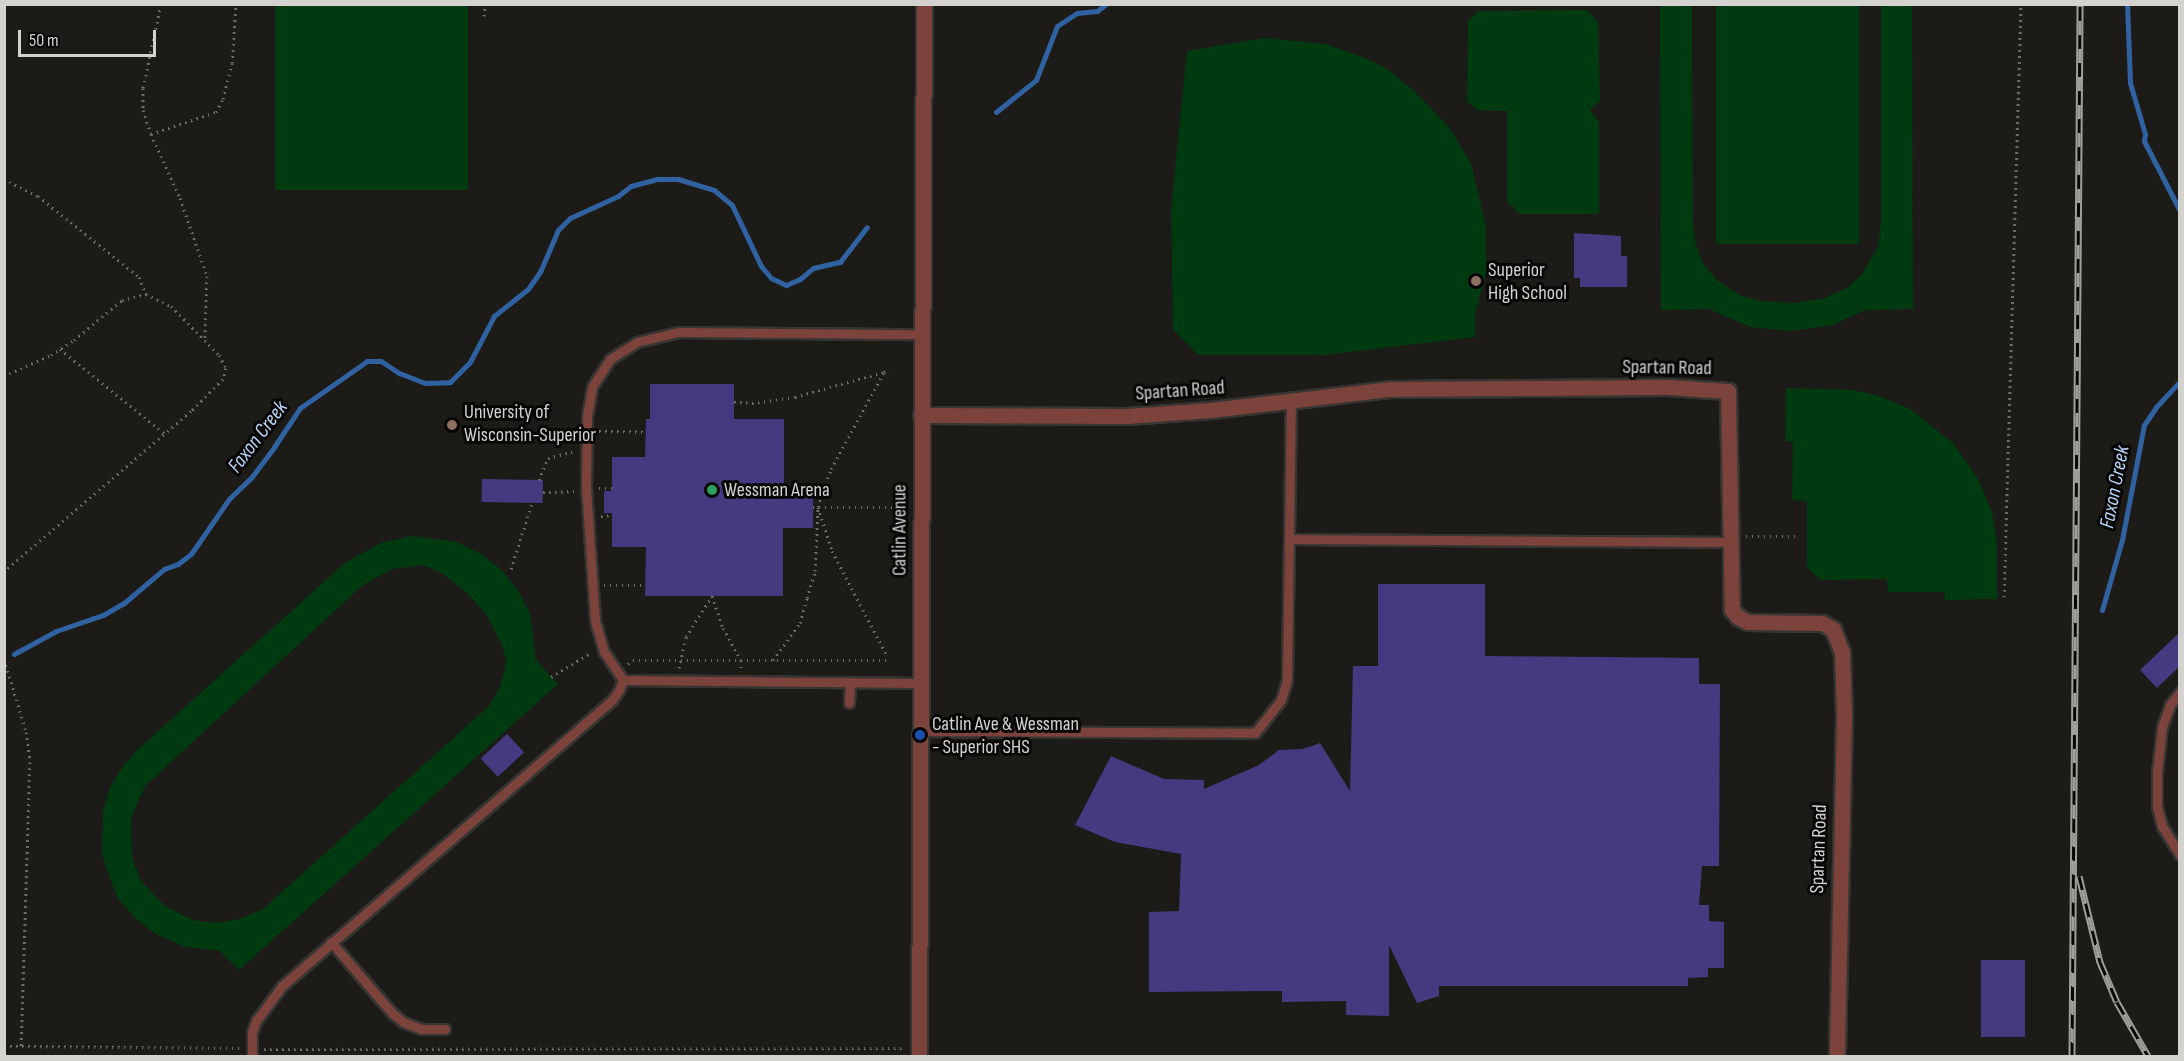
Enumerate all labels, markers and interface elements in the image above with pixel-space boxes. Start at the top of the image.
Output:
scale bar [21,18,159,56]
text: 50 m [29,30,59,51]
place label: Superior High School [1488,258,1567,305]
marker: Superior High School [1469,274,1483,288]
street label: Spartan Road [1622,355,1712,381]
street label: Spartan Road [1135,376,1225,406]
water label: Faxon Creek [223,396,293,478]
place label: University of Wisconsin-Superior [464,401,596,448]
marker: University of Wisconsin-Superior [445,418,459,432]
water label: Faxon Creek [2095,444,2135,530]
place label: Wessman Arena [724,478,830,502]
marker: Wessman Arena [705,483,719,497]
street label: Catlin Avenue [888,484,912,576]
place label: Catlin Ave & Wessman - Superior SHS [932,712,1079,759]
marker: Catlin Ave & Wessman - Superior SHS [913,728,927,742]
street label: Spartan Road [1805,804,1833,894]

